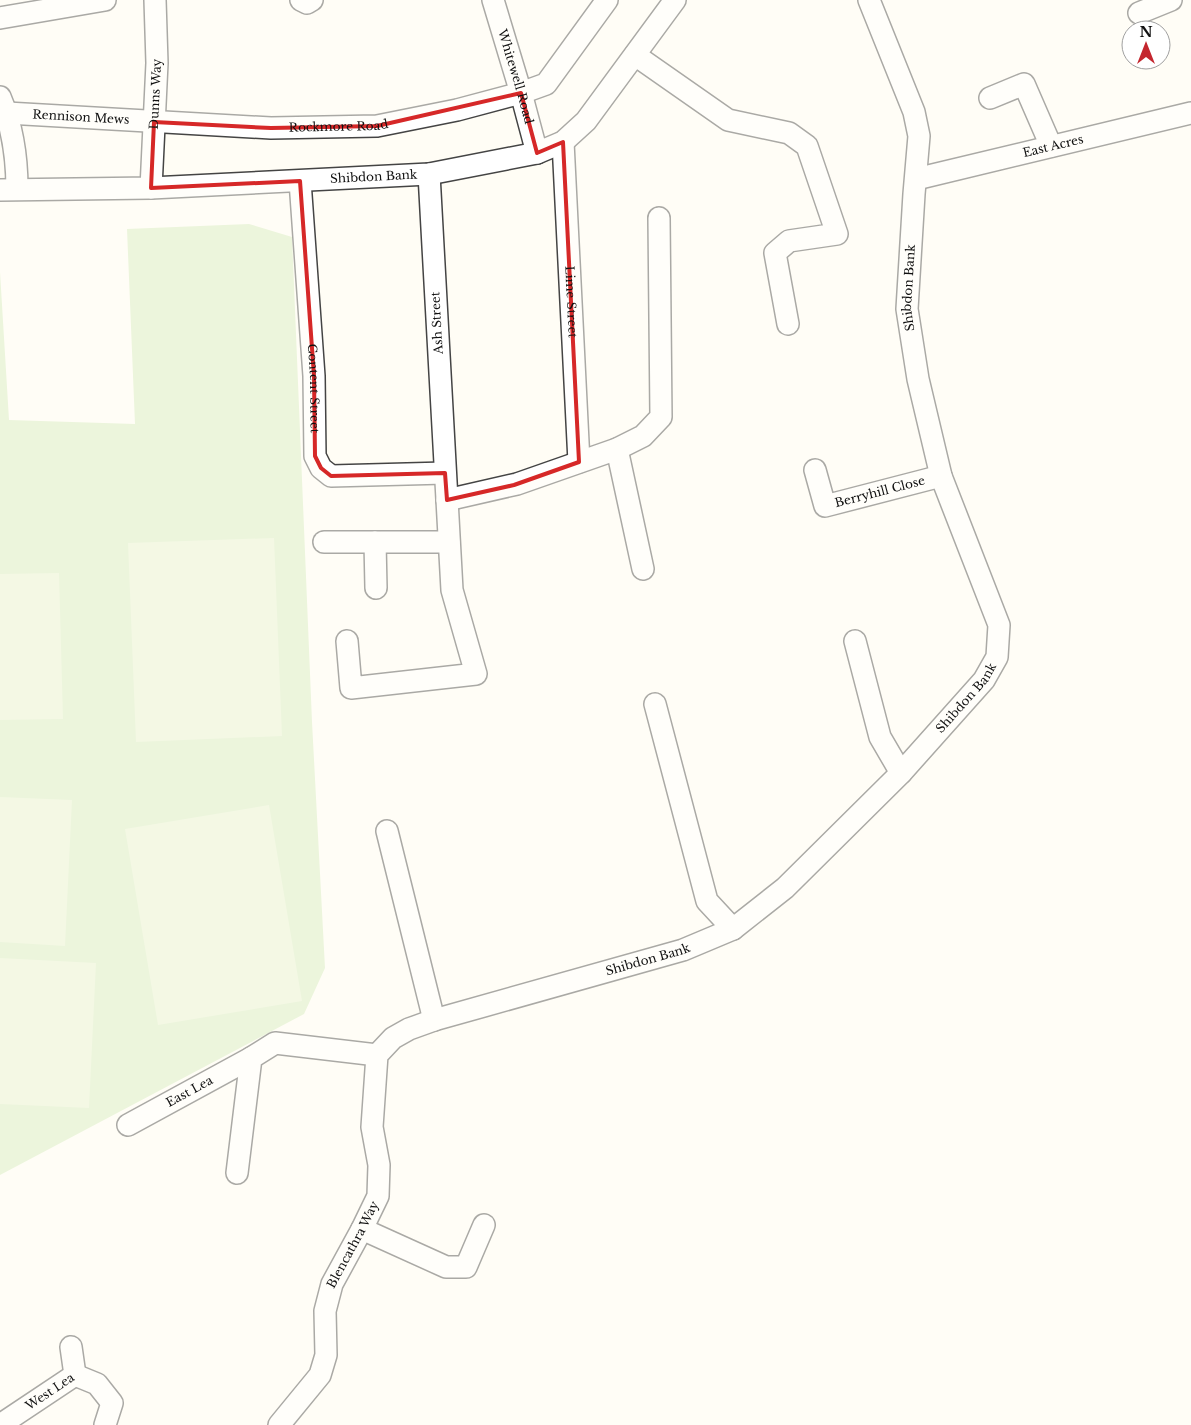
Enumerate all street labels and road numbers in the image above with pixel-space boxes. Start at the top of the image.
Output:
street label: Whitewell Road [495,26,537,126]
street label: Dunns Way [146,58,164,130]
street label: Rennison Mews [32,106,130,127]
street label: Rockmore Road [289,116,390,135]
street label: East Acres [1021,131,1085,160]
street label: Shibdon Bank [330,167,418,186]
street label: Shibdon Bank [899,243,918,332]
street label: Lime Street [562,265,581,339]
street label: Ash Street [427,291,446,356]
street label: Content Street [305,343,323,434]
street label: Berryhill Close [833,472,926,510]
street label: Shibdon Bank [932,659,1000,736]
street label: Shibdon Bank [604,940,693,978]
street label: East Lea [163,1072,216,1110]
street label: Blencathra Way [323,1198,382,1291]
street label: West Lea [21,1369,77,1414]

